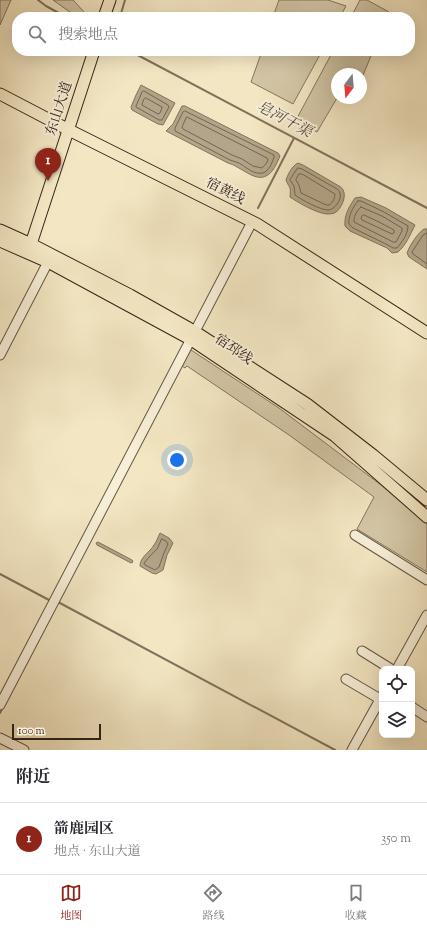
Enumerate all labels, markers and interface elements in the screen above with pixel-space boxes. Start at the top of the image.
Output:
search box [12,12,415,56]
icon: search [26,23,48,45]
text: 搜索地点 [58,25,118,46]
north arrow [331,68,367,104]
street label: 东山大道 [42,79,78,139]
water label: 皂河干渠 [253,97,317,144]
pin: 1 [35,148,61,181]
street label: 宿黄线 [202,174,248,210]
street label: 宿邳线 [210,330,256,370]
your location [167,450,187,470]
map controls [379,666,415,738]
button: locate [379,666,415,702]
button: layers [379,702,415,738]
scale bar [12,722,101,741]
text: 100 m [18,723,45,739]
text: 附近 [16,766,50,790]
text: 箭鹿园区 [54,819,114,840]
text: 1 [27,830,31,848]
text: 350 m [381,830,411,848]
text: 地点 · 东山大道 [54,843,141,861]
tab: 地图 [60,882,82,924]
tab: 路线 [202,882,224,924]
tab: 收藏 [345,882,367,924]

